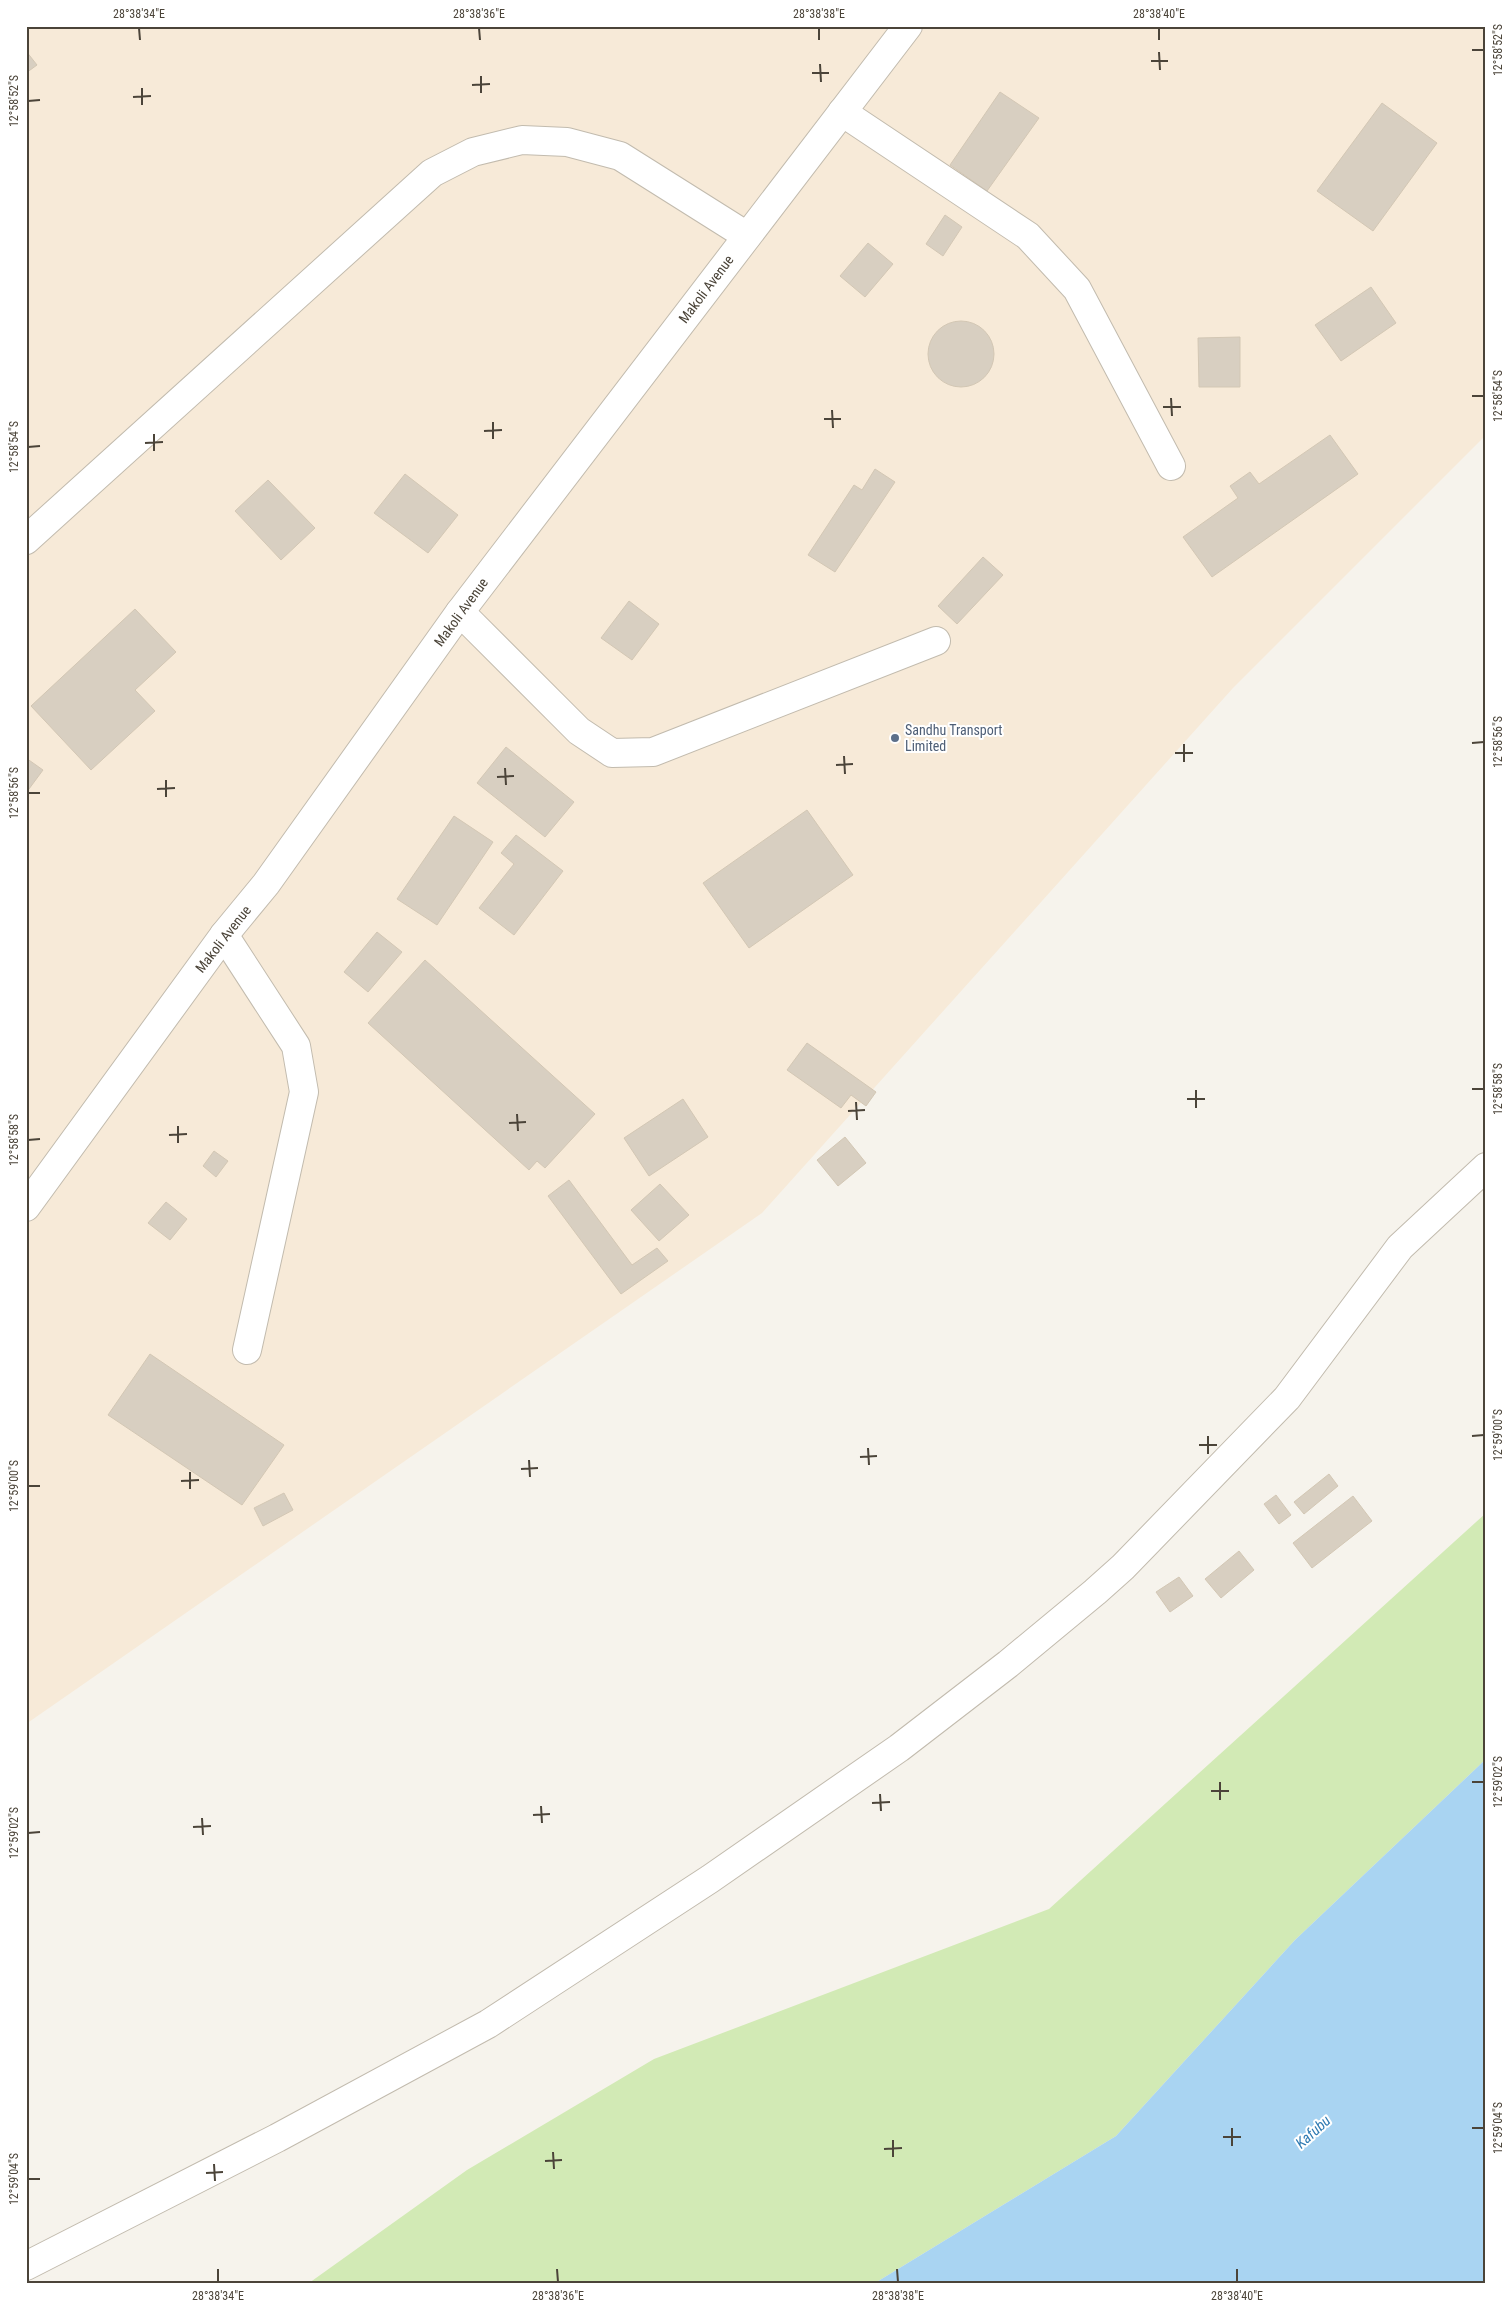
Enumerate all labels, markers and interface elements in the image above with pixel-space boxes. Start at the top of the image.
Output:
text: 28°38'34"E [113,7,165,21]
text: 28°38'36"E [453,7,505,21]
text: 28°38'38"E [793,7,845,21]
text: 28°38'40"E [1133,7,1185,21]
text: 12°58'52"S [1491,24,1505,76]
text: 12°58'52"S [7,75,21,127]
street label: Makoli Avenue [675,252,737,326]
text: 12°58'54"S [1491,370,1505,422]
text: 12°58'54"S [7,421,21,473]
street label: Makoli Avenue [431,574,491,649]
text: 12°58'56"S [1491,716,1505,768]
place label: Sandhu Transport Limited [905,722,1002,754]
marker: Sandhu Transport Limited [889,732,901,744]
text: 12°58'56"S [7,767,21,819]
street label: Makoli Avenue [192,902,254,976]
text: 12°58'58"S [1491,1063,1505,1115]
text: 12°58'58"S [7,1114,21,1166]
text: 12°59'00"S [1491,1409,1505,1461]
text: 12°59'00"S [7,1460,21,1512]
text: 12°59'02"S [1491,1756,1505,1808]
text: 12°59'02"S [7,1807,21,1859]
text: 12°59'04"S [1491,2102,1505,2154]
water label: Kafubu [1292,2112,1334,2152]
text: 12°59'04"S [7,2153,21,2205]
text: 28°38'34"E [192,2289,244,2303]
text: 28°38'36"E [532,2289,584,2303]
text: 28°38'38"E [872,2289,924,2303]
text: 28°38'40"E [1211,2289,1263,2303]

